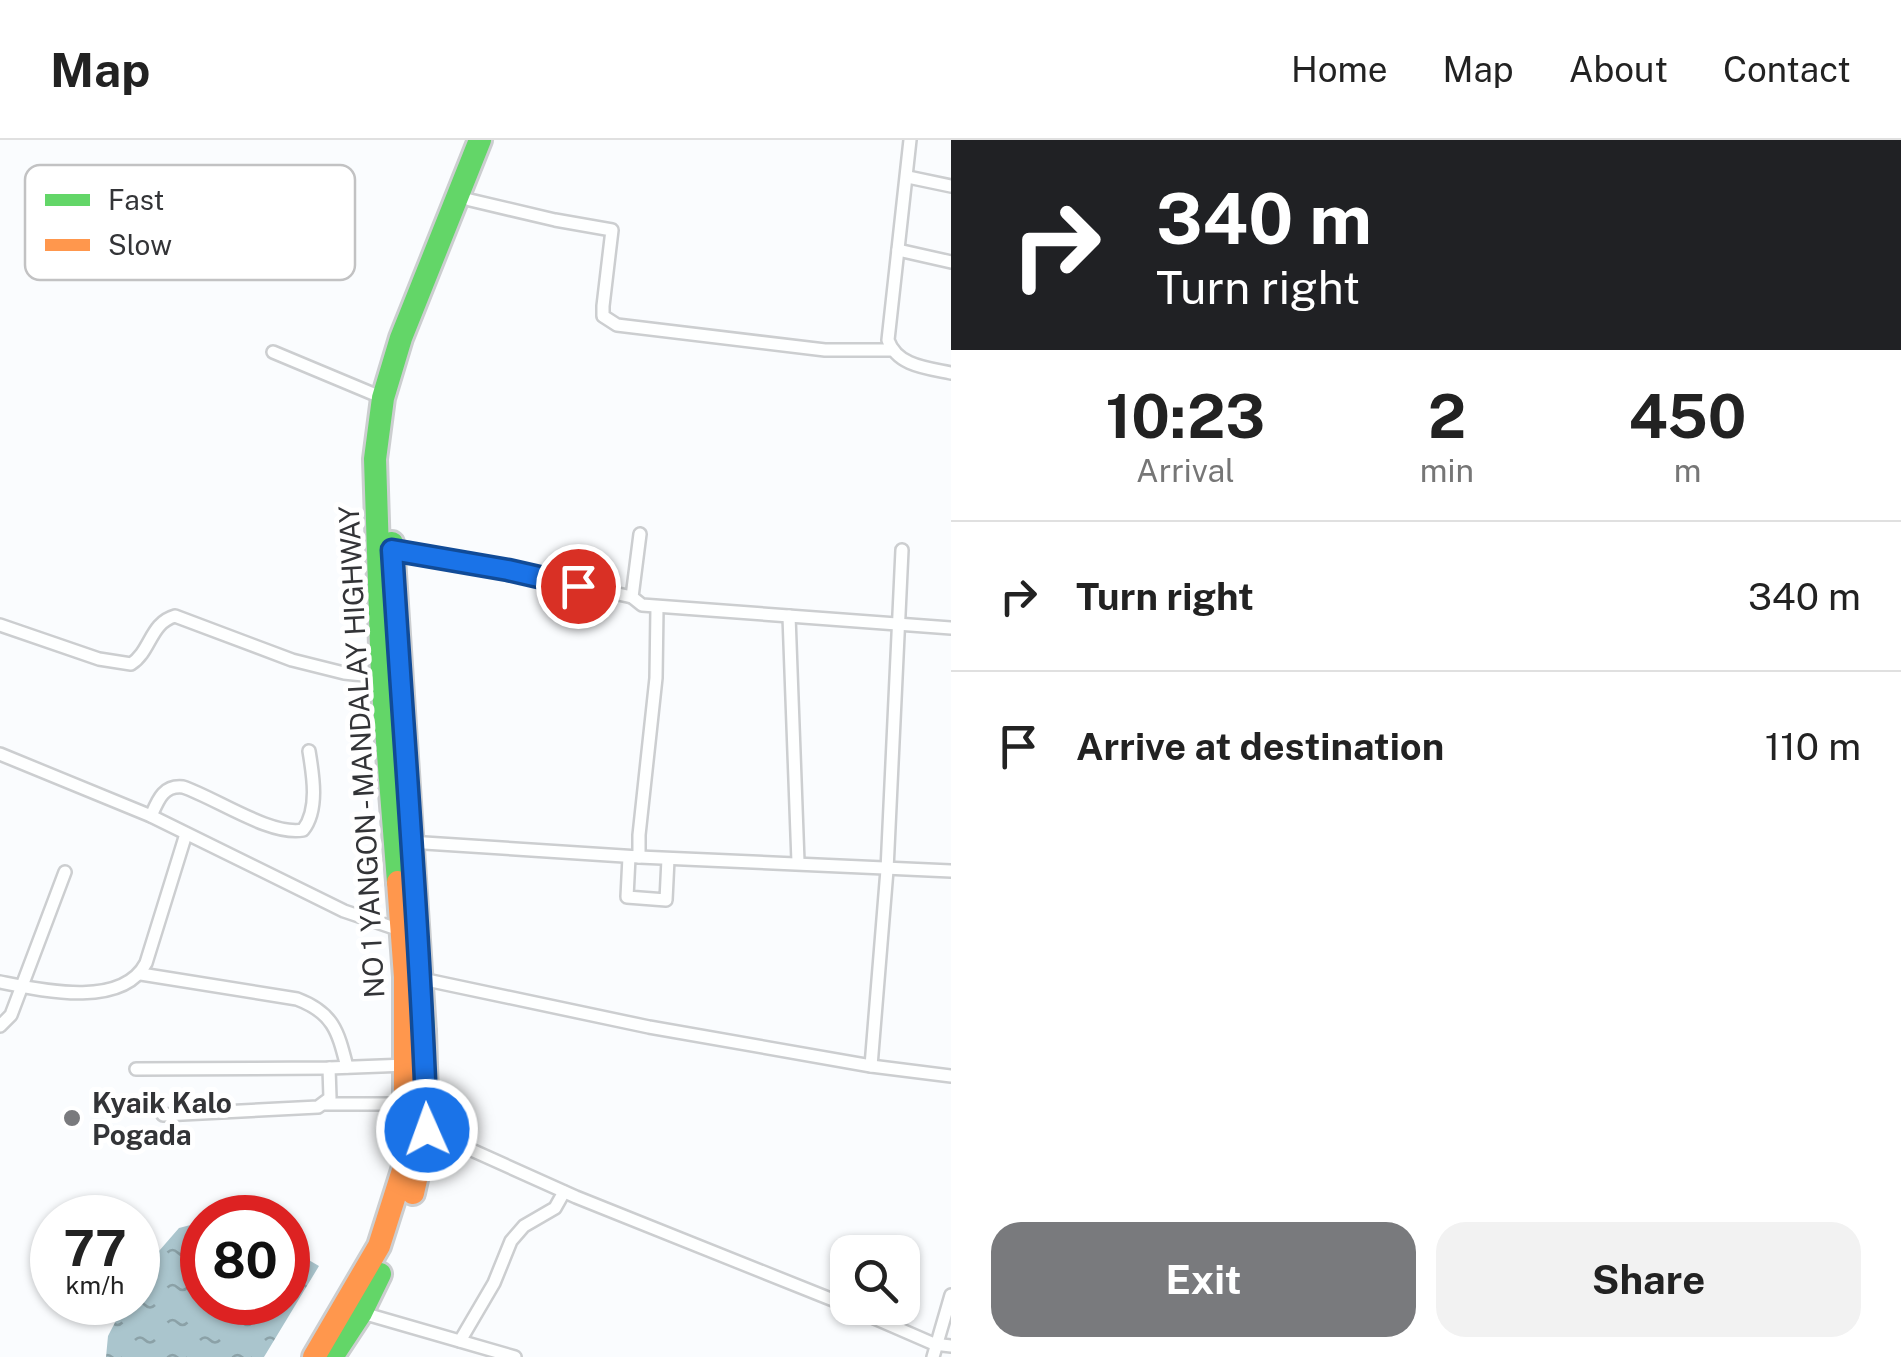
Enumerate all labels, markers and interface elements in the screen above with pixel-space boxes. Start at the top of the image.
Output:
text: Map [50,41,150,98]
text: Home [1291,49,1388,90]
text: Map [1443,49,1514,90]
text: About [1569,49,1668,90]
text: Contact [1723,49,1851,90]
legend [25,165,355,280]
text: 340 m [1156,177,1372,260]
icon: right [991,180,1121,310]
text: Fast [108,183,164,216]
text: Slow [108,228,172,261]
text: Turn right [1156,261,1360,314]
text: 10:23 [1106,381,1265,452]
text: 2 [1428,381,1466,452]
text: 450 [1629,381,1746,452]
text: Arrival [1136,452,1235,489]
text: min [1420,452,1474,489]
text: m [1674,452,1701,489]
street label: NO 1 YANGON - MANDALAY HIGHWAY [332,505,390,999]
pin [536,544,621,629]
icon: arrive [551,559,606,614]
icon: right [991,569,1046,624]
text: Turn right [1076,574,1254,619]
text: 340 m [1748,574,1861,619]
icon: arrive [991,719,1046,774]
text: Arrive at destination [1076,724,1444,769]
text: 110 m [1765,724,1861,769]
position arrow [375,1078,479,1182]
place label: Kyaik Kalo Pogada [92,1086,232,1151]
marker: Kyaik Kalo Pogada [61,1107,83,1129]
speed limit sign: 80 [180,1195,310,1325]
text: 77 [64,1218,126,1277]
button: Exit [991,1222,1416,1337]
button: Share [1436,1222,1861,1337]
map controls [830,1235,920,1325]
button: search [830,1235,920,1325]
text: km/h [66,1270,124,1300]

